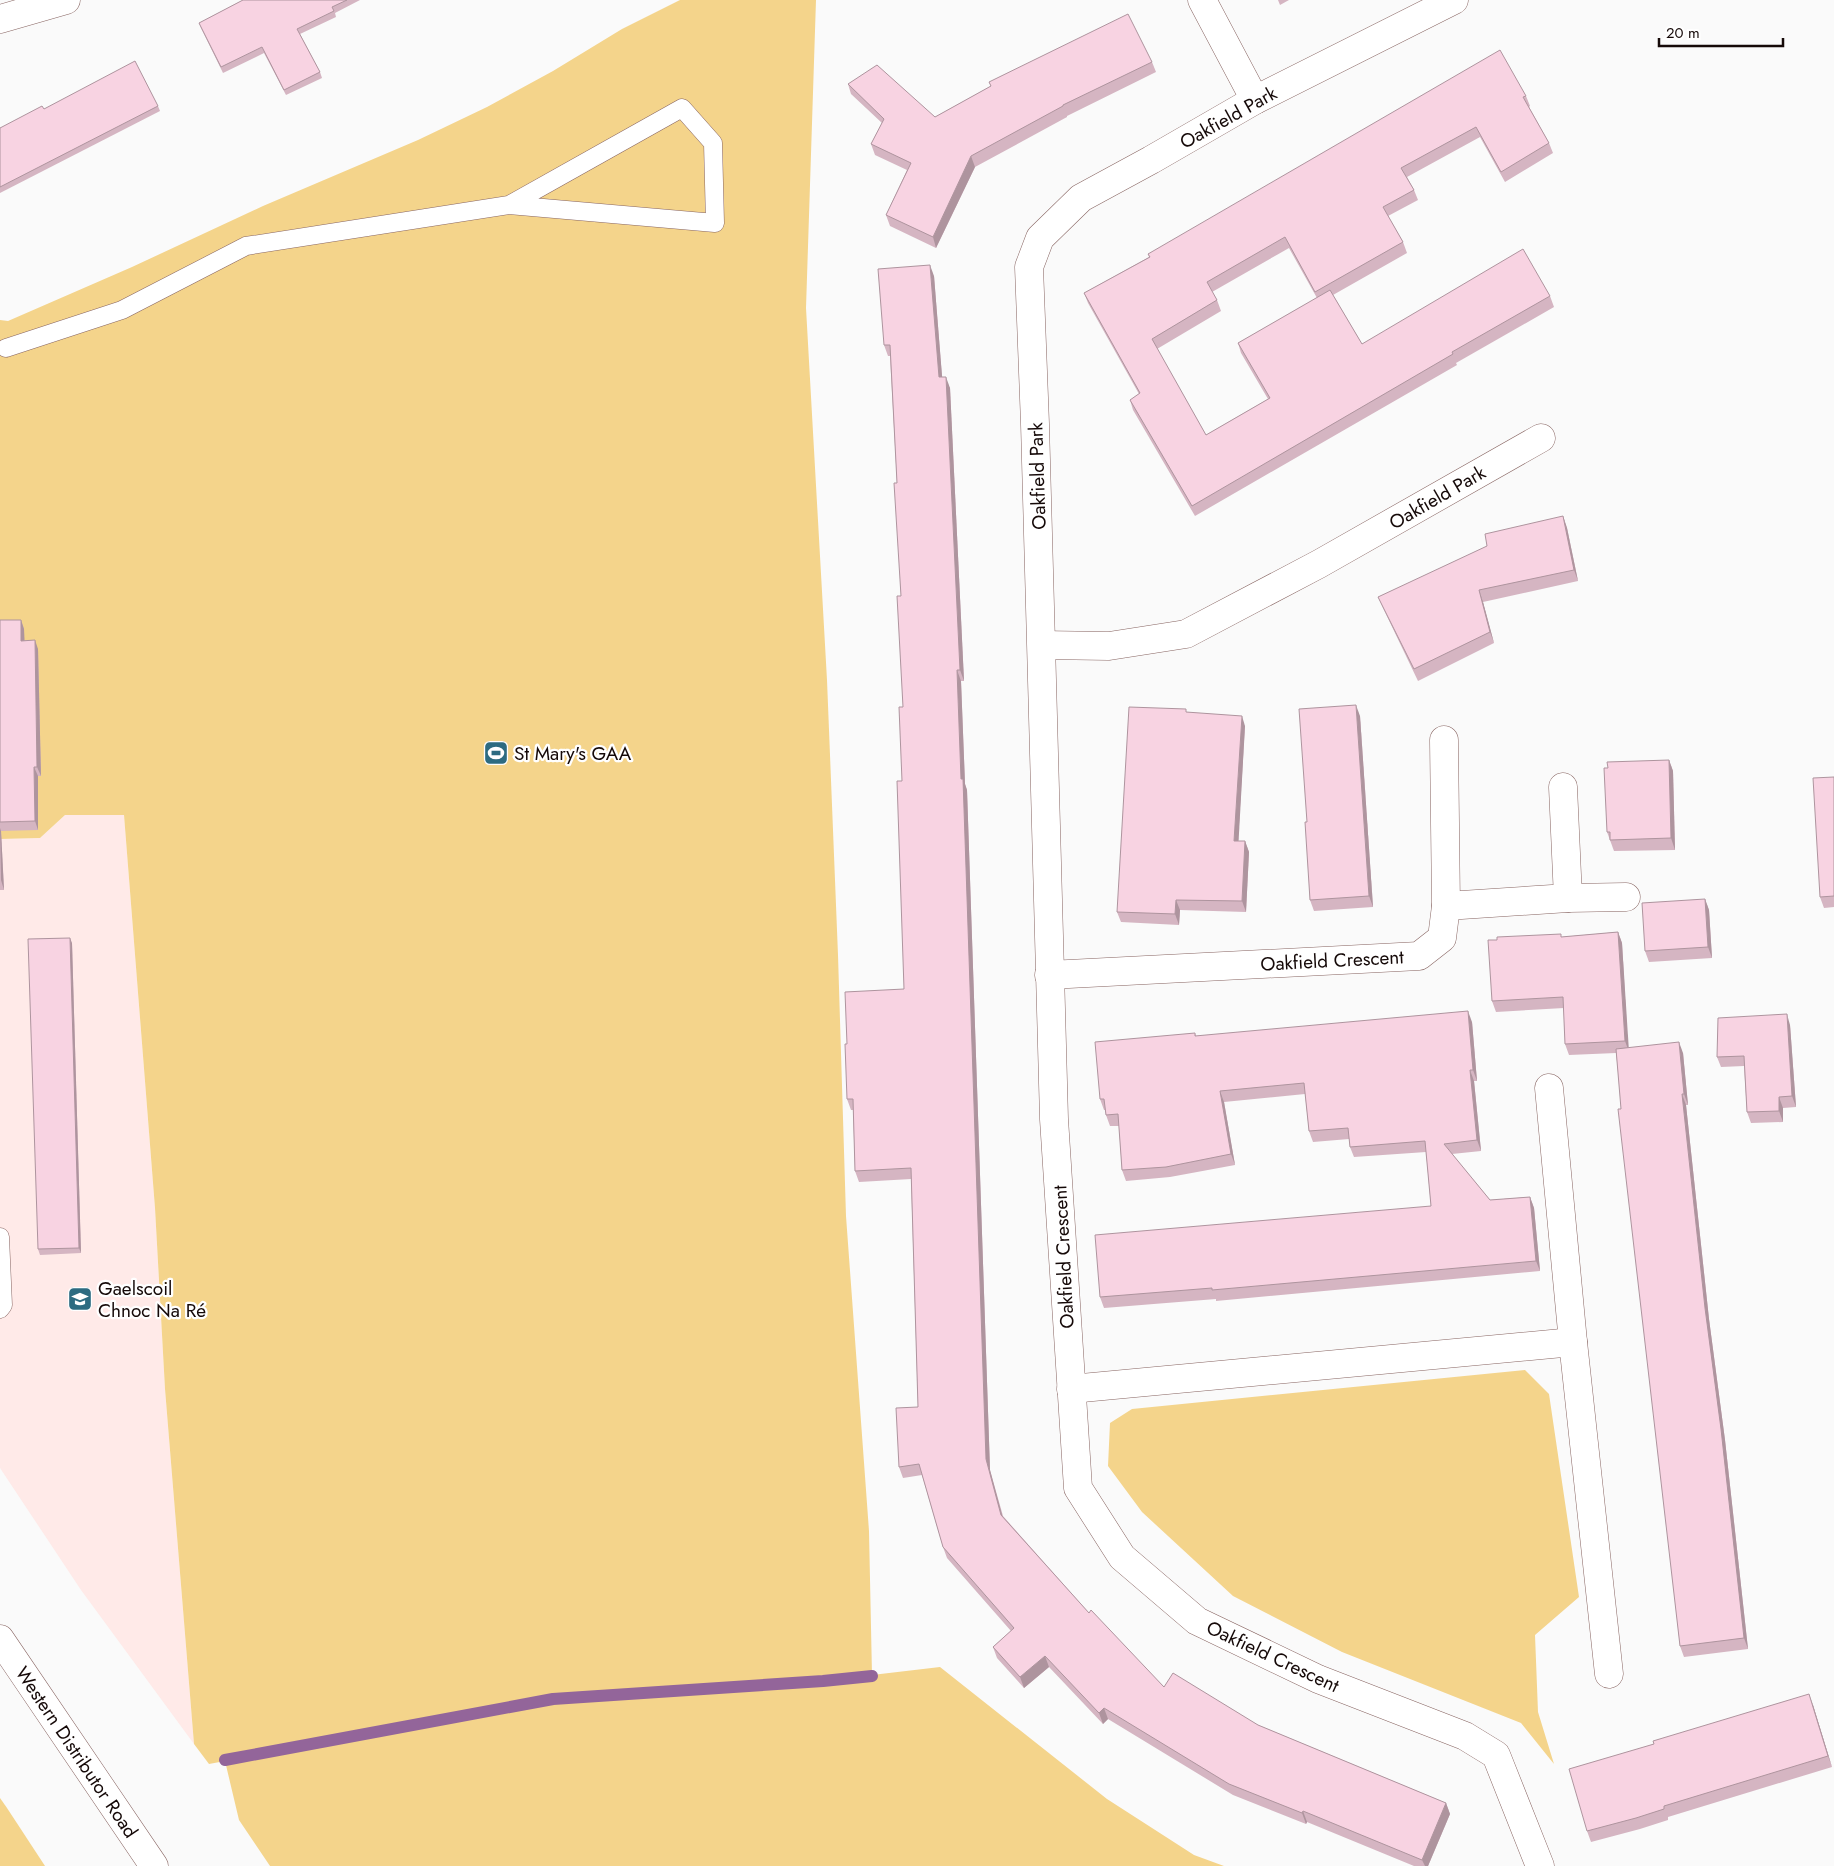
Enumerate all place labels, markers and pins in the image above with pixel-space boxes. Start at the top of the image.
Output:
sports icon: St Mary's GAA [483,740,509,766]
place label: St Mary's GAA [514,740,632,767]
place label: Gaelscoil Chnoc Na Ré [98,1275,206,1324]
school or university icon: Gaelscoil Chnoc Na Ré [67,1286,93,1312]

